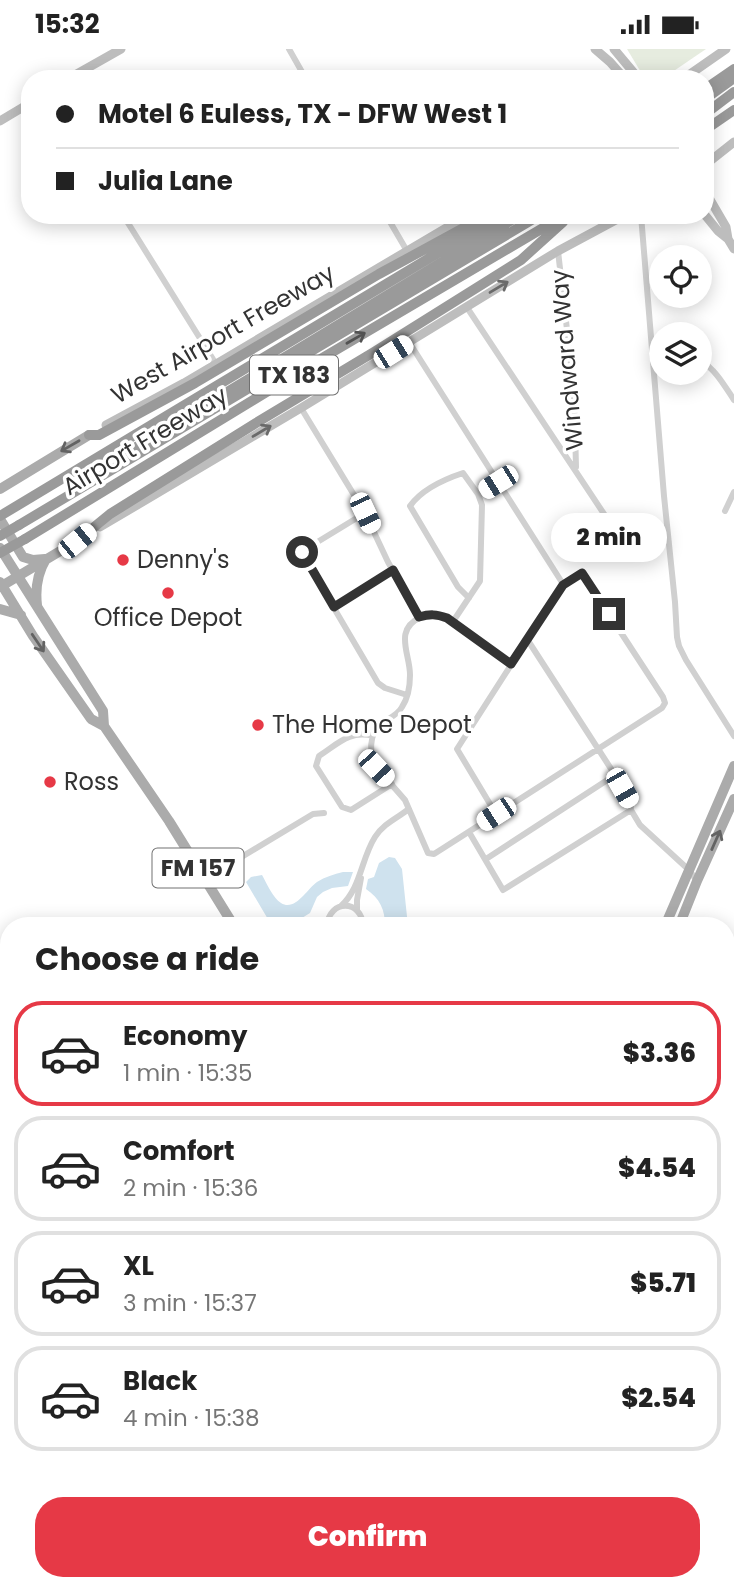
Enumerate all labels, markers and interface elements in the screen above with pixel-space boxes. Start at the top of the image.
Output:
text: 15:32 [35,6,100,42]
text: Motel 6 Euless, TX - DFW West 1 [98,96,507,132]
text: Julia Lane [98,163,233,199]
map controls [649,245,712,385]
button: locate [649,245,712,308]
street label: West Airport Freeway [105,256,341,411]
street label: Windward Way [542,268,591,452]
one-way arrow [488,280,508,294]
button: layers [649,322,712,385]
one-way arrow [345,331,366,344]
car [370,332,417,372]
road number: TX 183 [250,355,338,395]
street label: Airport Freeway [56,378,234,503]
one-way arrow [252,423,272,437]
one-way arrow [60,439,80,453]
car [475,462,522,502]
car [347,490,384,536]
callout: 2 min [551,512,667,561]
car [55,520,100,562]
text: 2 min [577,521,641,553]
route start [286,536,318,568]
place label: Denny's [137,543,229,576]
marker: Denny's [115,552,131,568]
marker: Office Depot [160,585,176,601]
route end [593,598,625,630]
place label: Office Depot [94,601,242,634]
one-way arrow [31,633,46,652]
place label: The Home Depot [272,708,472,741]
marker: The Home Depot [250,717,266,733]
car [354,745,399,791]
place label: Ross [64,765,119,798]
car [603,765,642,811]
marker: Ross [42,774,58,790]
car [473,794,520,834]
one-way arrow [710,830,723,851]
road number: FM 157 [152,849,244,887]
text: Choose a ride [35,936,259,981]
text: Economy [123,1018,247,1054]
icon: car [39,1022,102,1085]
text: $3.36 [623,1035,696,1071]
text: 1 min · 15:35 [123,1057,252,1089]
text: Comfort [123,1133,235,1169]
icon: car [39,1137,102,1200]
text: $4.54 [618,1150,696,1186]
text: 2 min · 15:36 [123,1172,258,1204]
text: XL [123,1248,154,1284]
icon: car [39,1252,102,1315]
text: $5.71 [630,1265,696,1301]
text: 3 min · 15:37 [123,1287,257,1319]
text: Black [123,1363,197,1399]
icon: car [39,1367,102,1430]
text: $2.54 [621,1380,696,1416]
text: 4 min · 15:38 [123,1402,260,1434]
button: Confirm [35,1497,700,1577]

